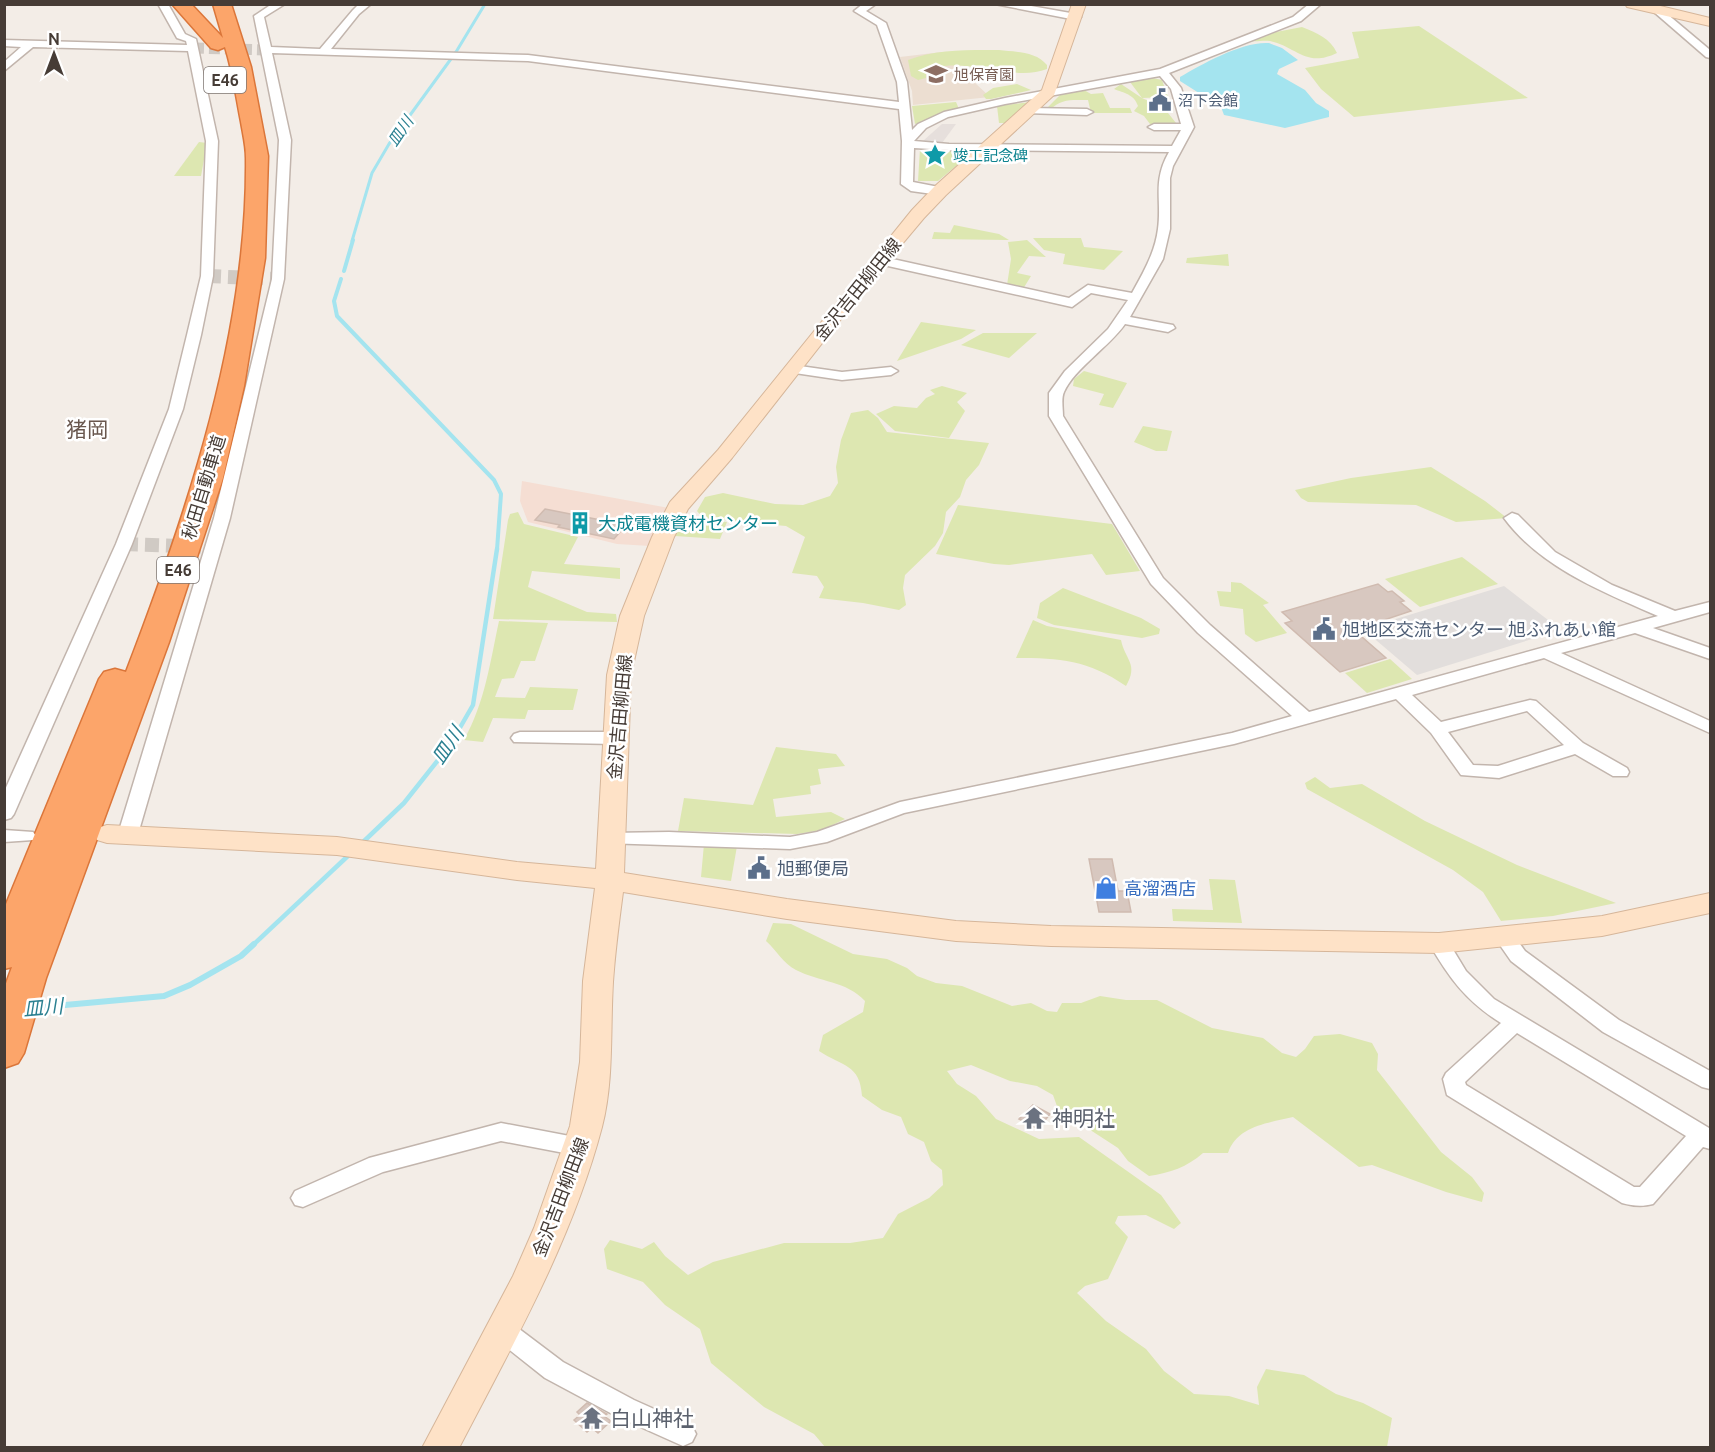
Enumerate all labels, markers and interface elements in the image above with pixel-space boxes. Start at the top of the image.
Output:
north arrow [24,24,84,84]
text: N [48,30,60,48]
school or university icon: 旭保育園 [923,61,949,87]
place label: 旭保育園 [954,66,1014,83]
road number: E46 [204,67,246,93]
public building icon: 沼下会館 [1147,87,1173,113]
place label: 沼下会館 [1178,92,1238,109]
water label: 皿川 [384,111,418,149]
place icon: 竣工記念碑 [922,142,948,168]
place label: 竣工記念碑 [953,147,1028,164]
street label: 金沢吉田柳田線 [810,234,904,344]
district label: 猪岡 [66,417,108,441]
street label: 秋田自動車道 [178,432,228,542]
building icon: 大成電機資材センター [567,510,593,536]
place label: 大成電機資材センター [598,513,778,533]
road number: E46 [157,557,199,583]
public building icon: 旭地区交流センター 旭ふれあい館 [1311,616,1337,642]
place label: 旭地区交流センター 旭ふれあい館 [1342,619,1616,639]
street label: 金沢吉田柳田線 [604,653,634,781]
water label: 皿川 [426,720,469,768]
public building icon: 旭郵便局 [746,855,772,881]
place label: 旭郵便局 [777,858,849,878]
shop icon: 高溜酒店 [1093,875,1119,901]
place label: 高溜酒店 [1124,878,1196,898]
water label: 皿川 [22,994,66,1020]
temple icon: 神明社 [1021,1105,1047,1131]
place label: 神明社 [1052,1106,1115,1130]
street label: 金沢吉田柳田線 [528,1135,592,1259]
temple icon: 白山神社 [579,1405,605,1431]
place label: 白山神社 [610,1406,694,1430]

